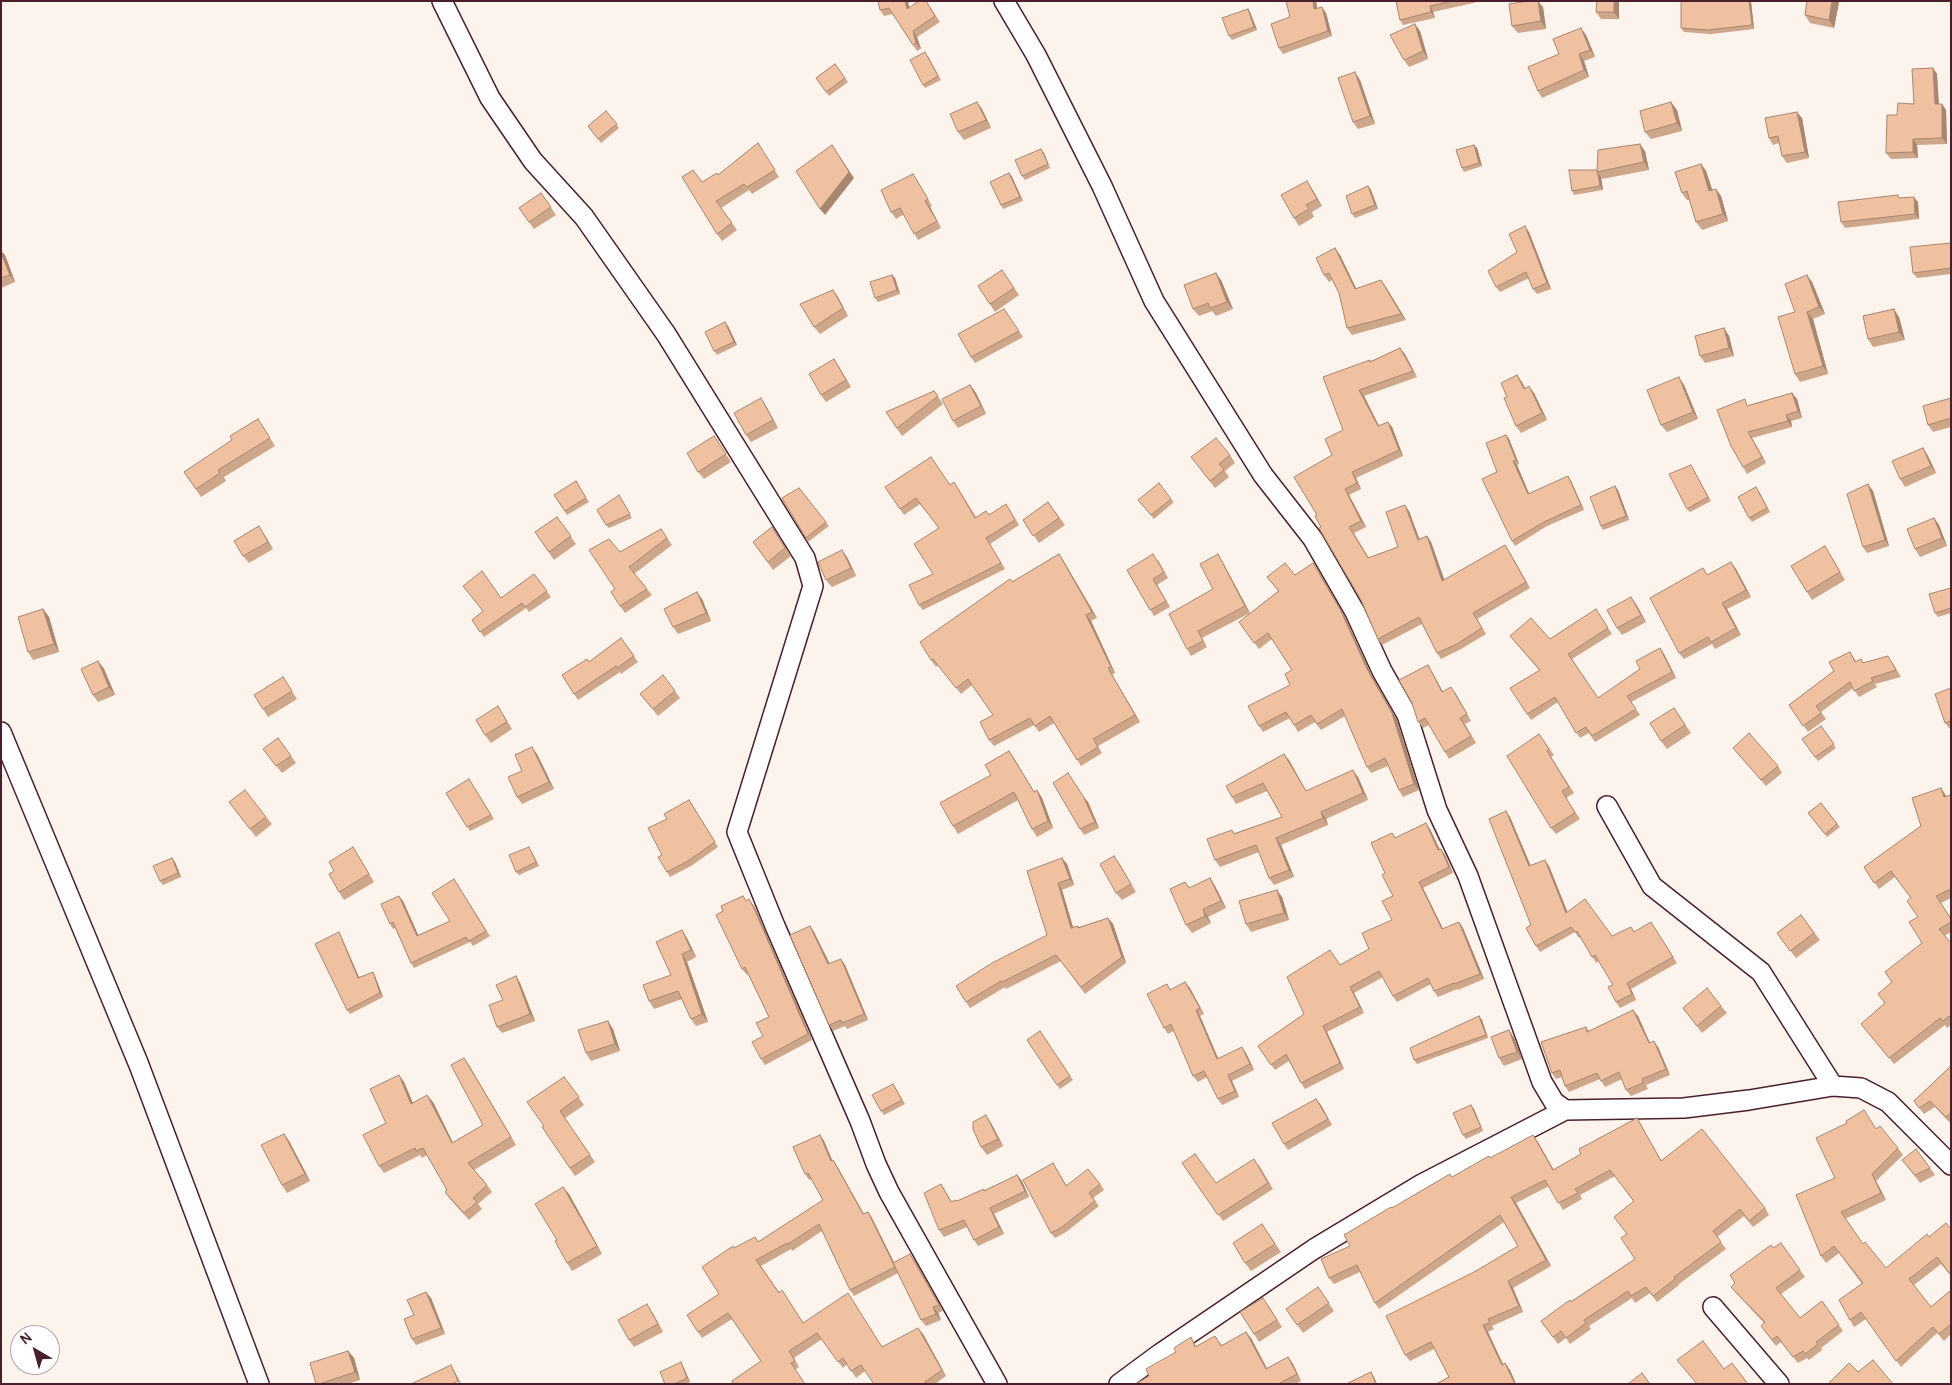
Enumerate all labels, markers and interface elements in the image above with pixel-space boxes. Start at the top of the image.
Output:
north arrow [10,1325,60,1375]
text: N [17,1329,35,1348]

